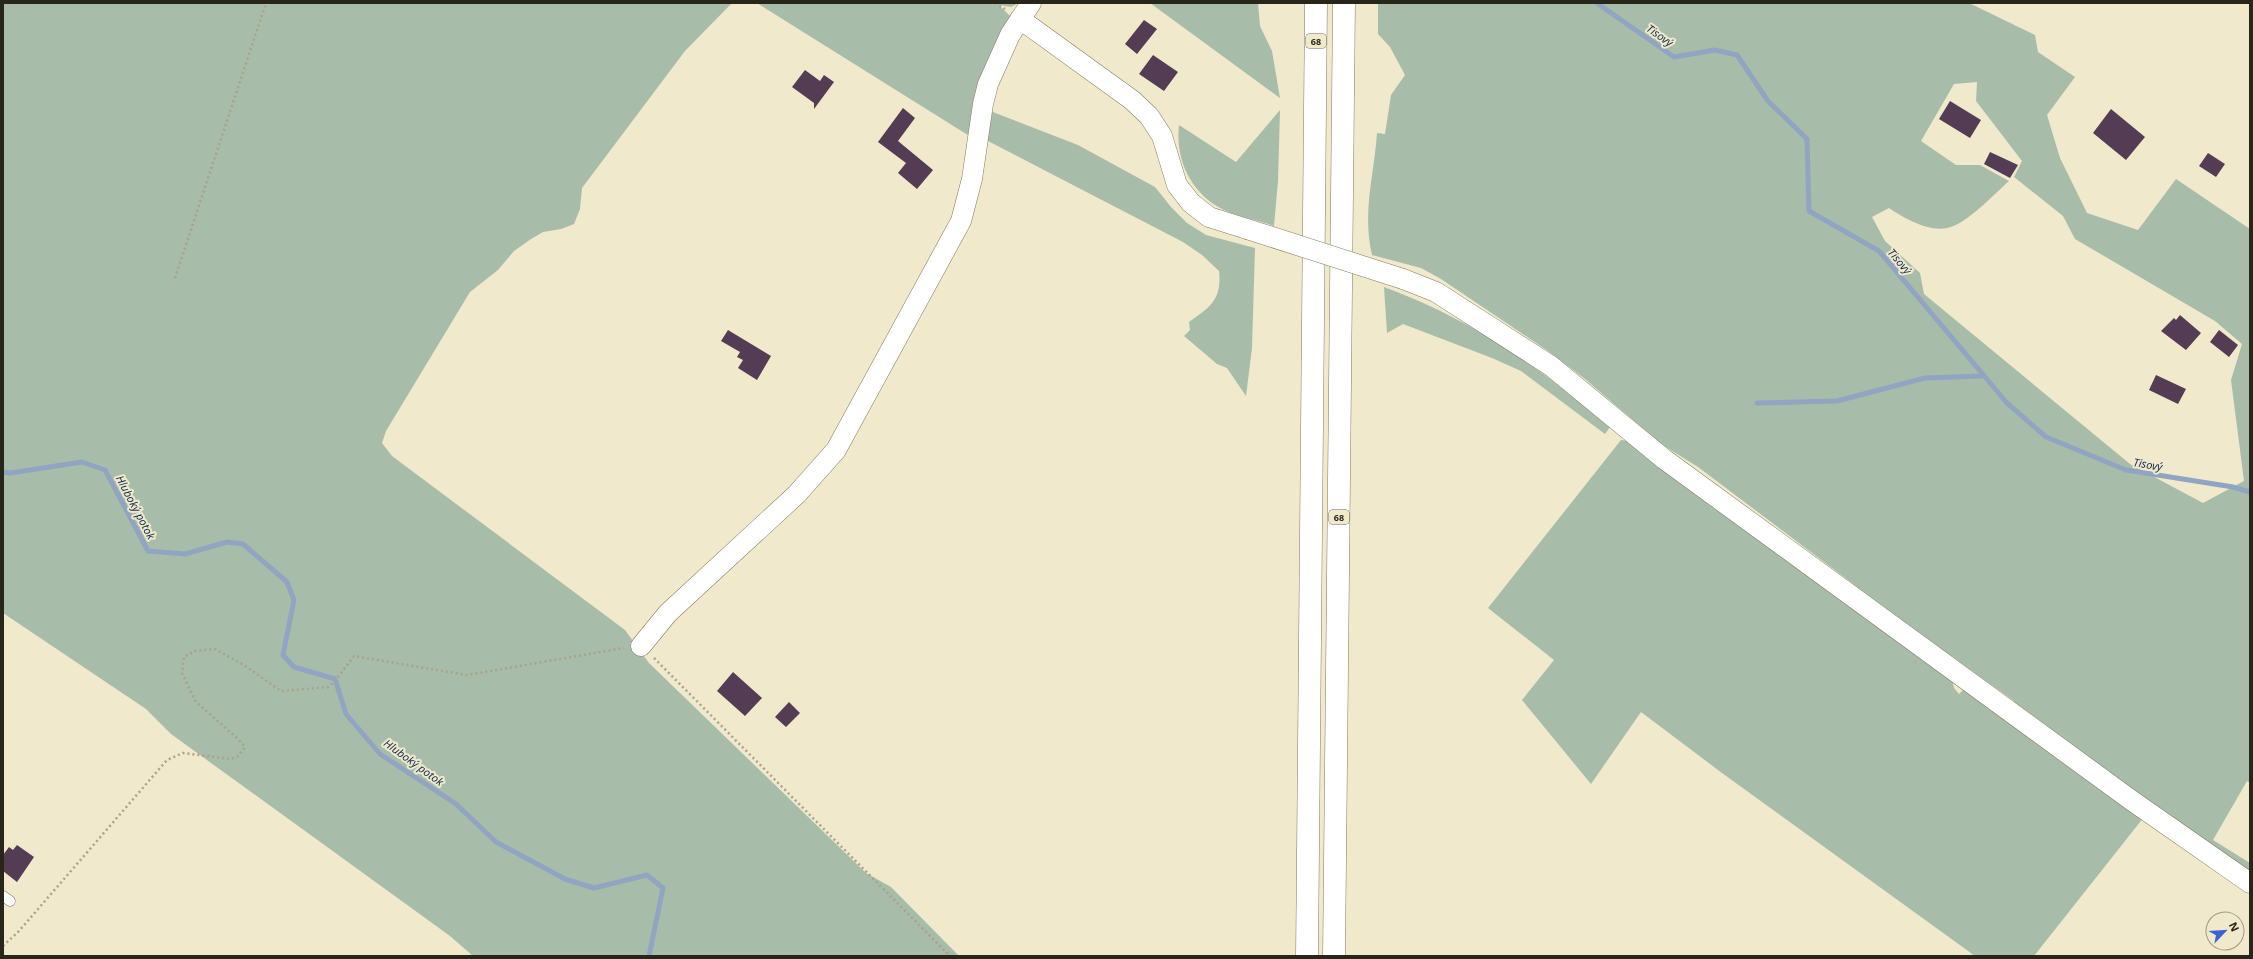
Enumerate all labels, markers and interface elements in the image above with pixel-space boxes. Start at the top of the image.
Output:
water label: Tisový [1644,20,1677,50]
road number: 68 [1306,34,1326,48]
water label: Tisový [1885,245,1916,278]
water label: Tisový [2132,454,2165,474]
water label: Hluboký potok [113,472,159,542]
road number: 68 [1329,510,1349,524]
water label: Hluboký potok [381,735,447,789]
north arrow [2205,911,2245,951]
text: N [2226,919,2243,934]

